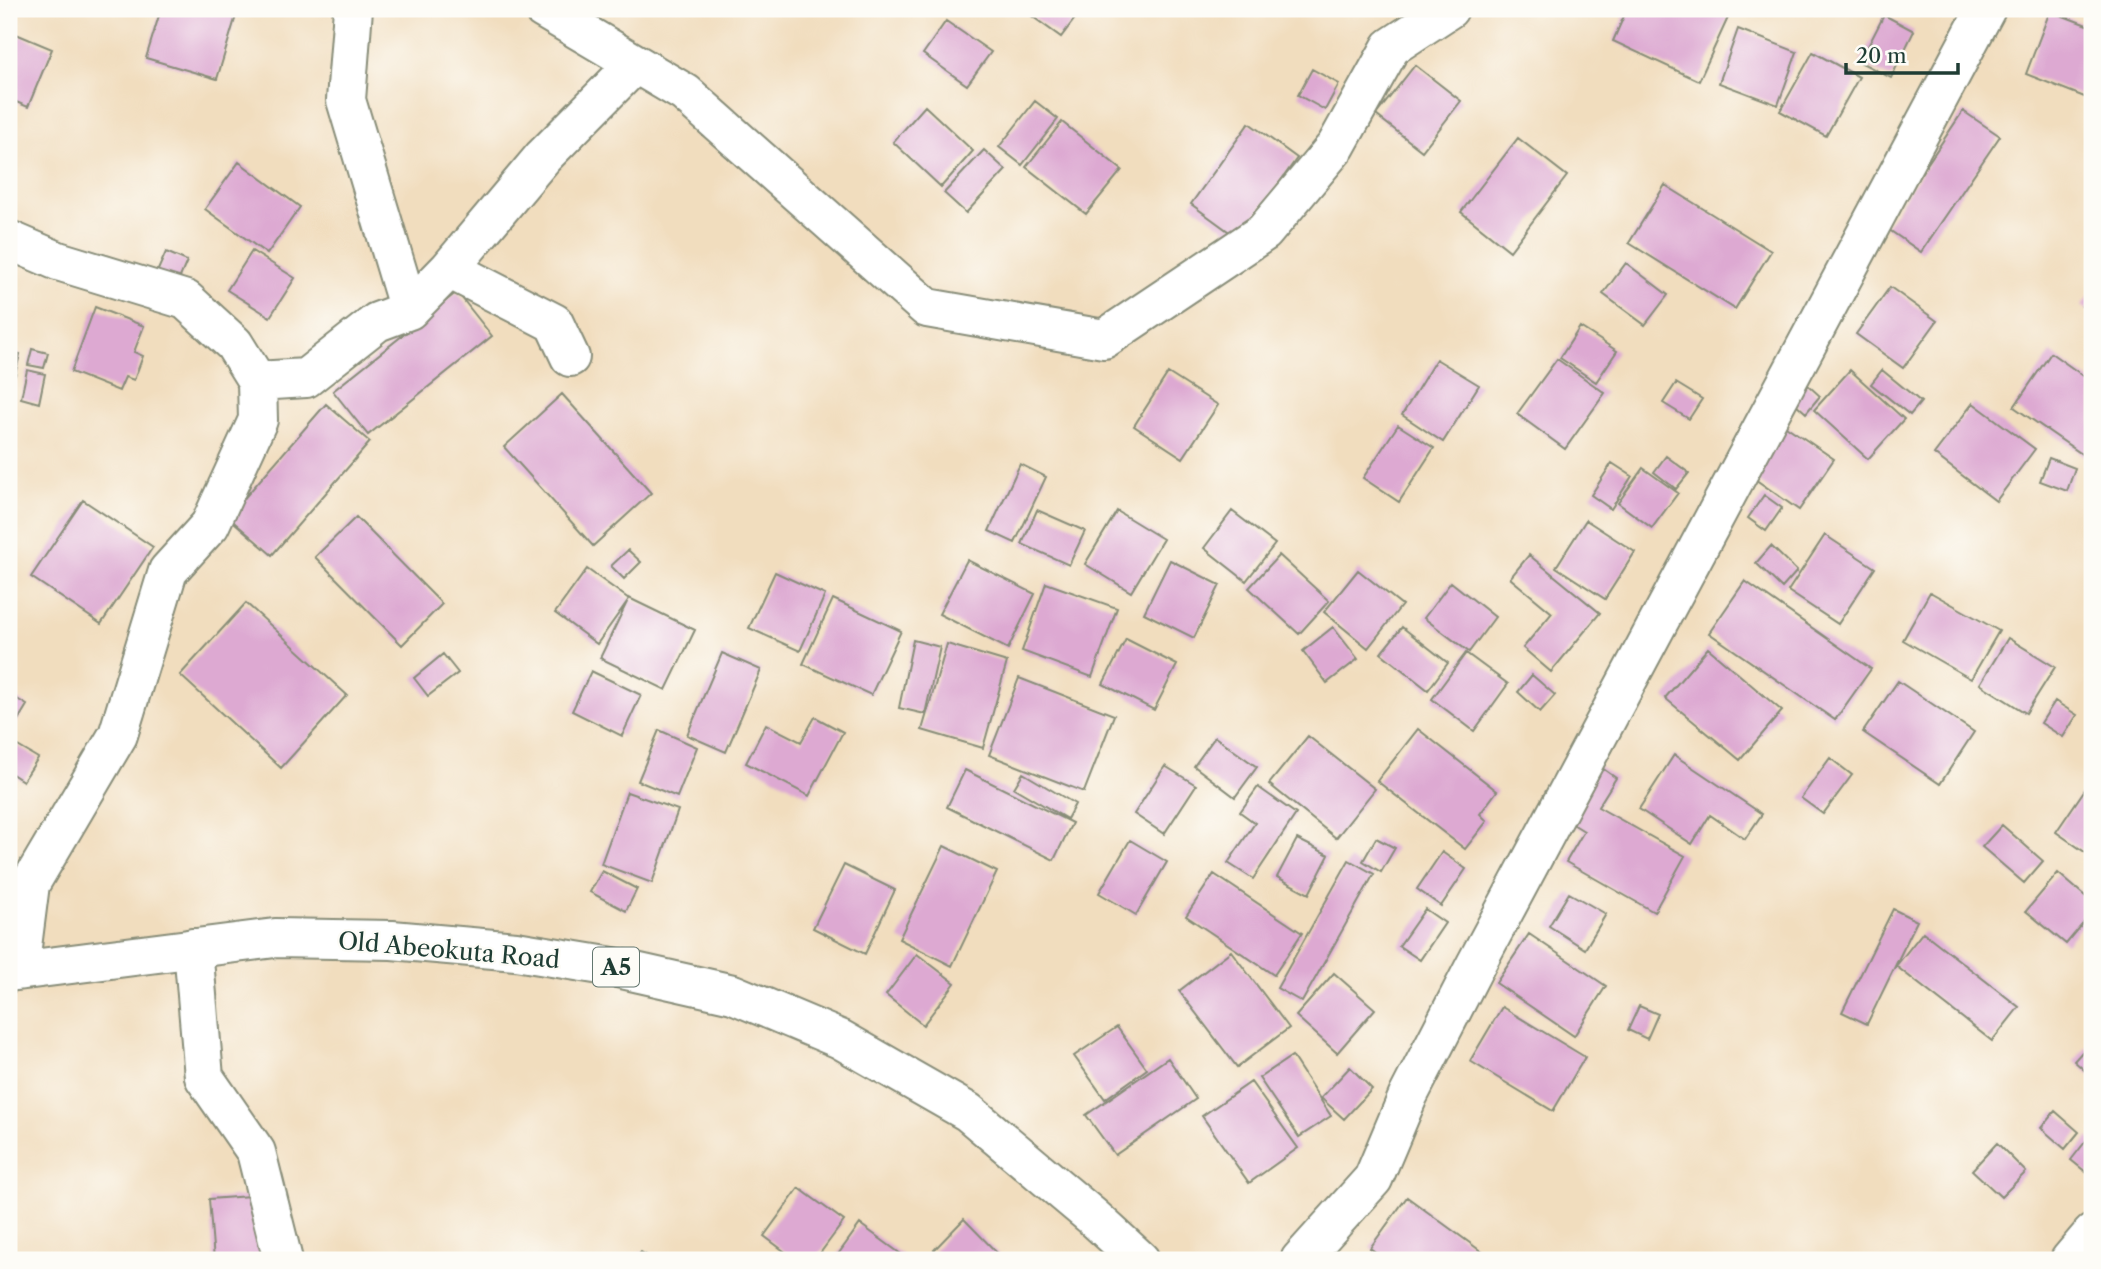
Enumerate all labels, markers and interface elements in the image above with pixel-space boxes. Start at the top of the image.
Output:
scale bar [1846,32,1958,76]
text: 20 m [1856,43,1907,68]
street label: Old Abeokuta Road [337,926,562,974]
road number: A5 [593,948,639,986]

